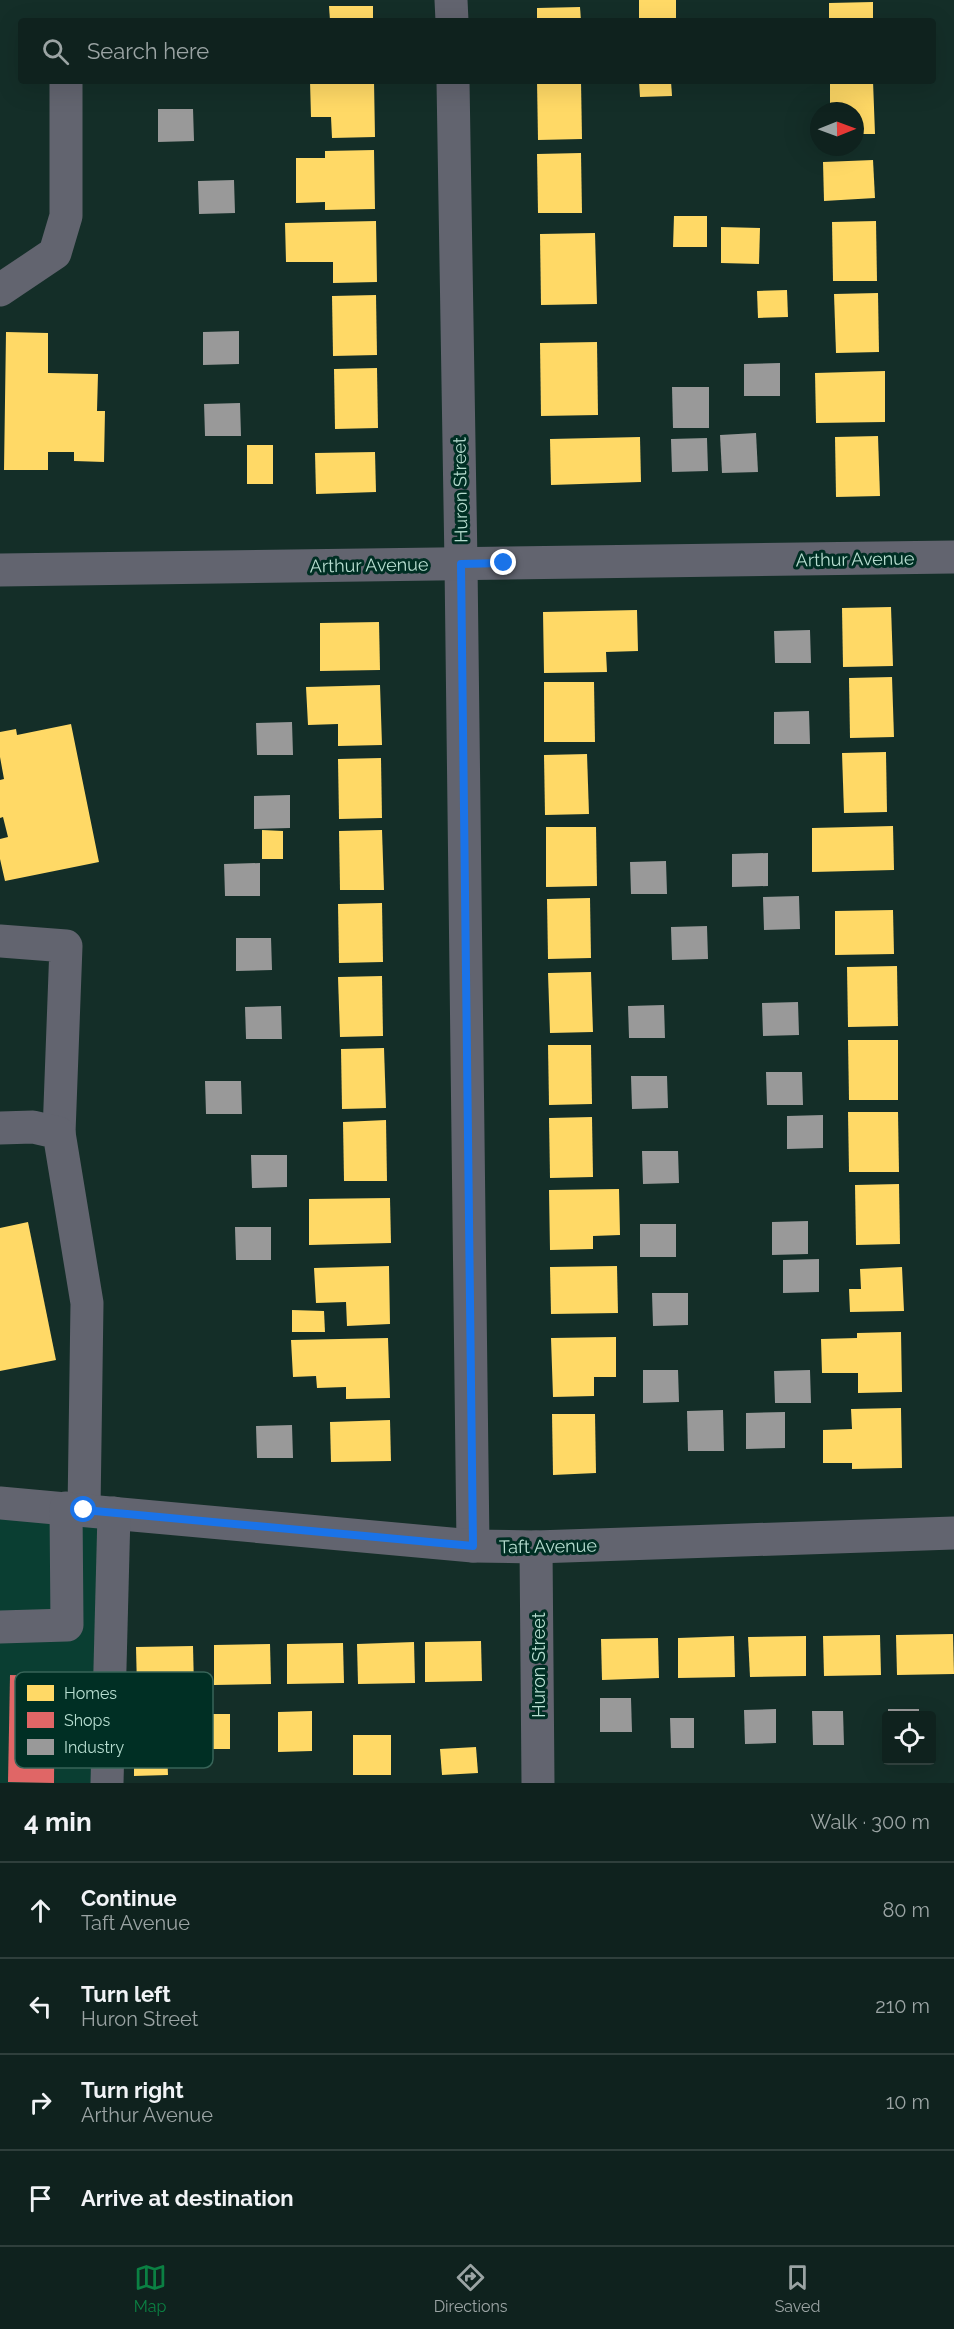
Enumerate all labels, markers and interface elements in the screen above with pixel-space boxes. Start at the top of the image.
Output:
search box [18,18,936,84]
icon: search [39,35,72,68]
text: Search here [87,38,209,64]
north arrow [810,102,864,156]
street label: Huron Street [449,437,471,543]
street label: Arthur Avenue [795,547,915,571]
route end [490,549,516,575]
street label: Arthur Avenue [309,553,429,577]
route start [70,1496,96,1522]
street label: Taft Avenue [499,1535,598,1557]
street label: Huron Street [528,1612,549,1718]
legend [15,1672,213,1768]
text: Homes [64,1684,117,1703]
text: Shops [64,1711,110,1730]
map controls [882,1711,936,1765]
button: locate [882,1711,936,1765]
text: Industry [64,1738,124,1757]
text: 4 min [24,1807,92,1837]
text: Walk · 300 m [811,1810,930,1834]
text: Continue [81,1885,177,1911]
icon: ahead [24,1894,57,1927]
text: 80 m [882,1898,930,1922]
text: Taft Avenue [81,1911,190,1935]
text: Turn left [81,1981,171,2007]
icon: left [24,1990,57,2023]
text: 210 m [875,1994,930,2018]
text: Huron Street [81,2007,198,2031]
text: Turn right [81,2077,184,2103]
icon: right [24,2086,57,2119]
text: 10 m [886,2090,930,2114]
text: Arthur Avenue [81,2103,213,2127]
icon: arrive [24,2182,57,2215]
text: Arrive at destination [81,2185,294,2211]
tab: Map [134,2261,167,2316]
tab: Directions [434,2261,508,2316]
tab: Saved [775,2261,820,2316]

